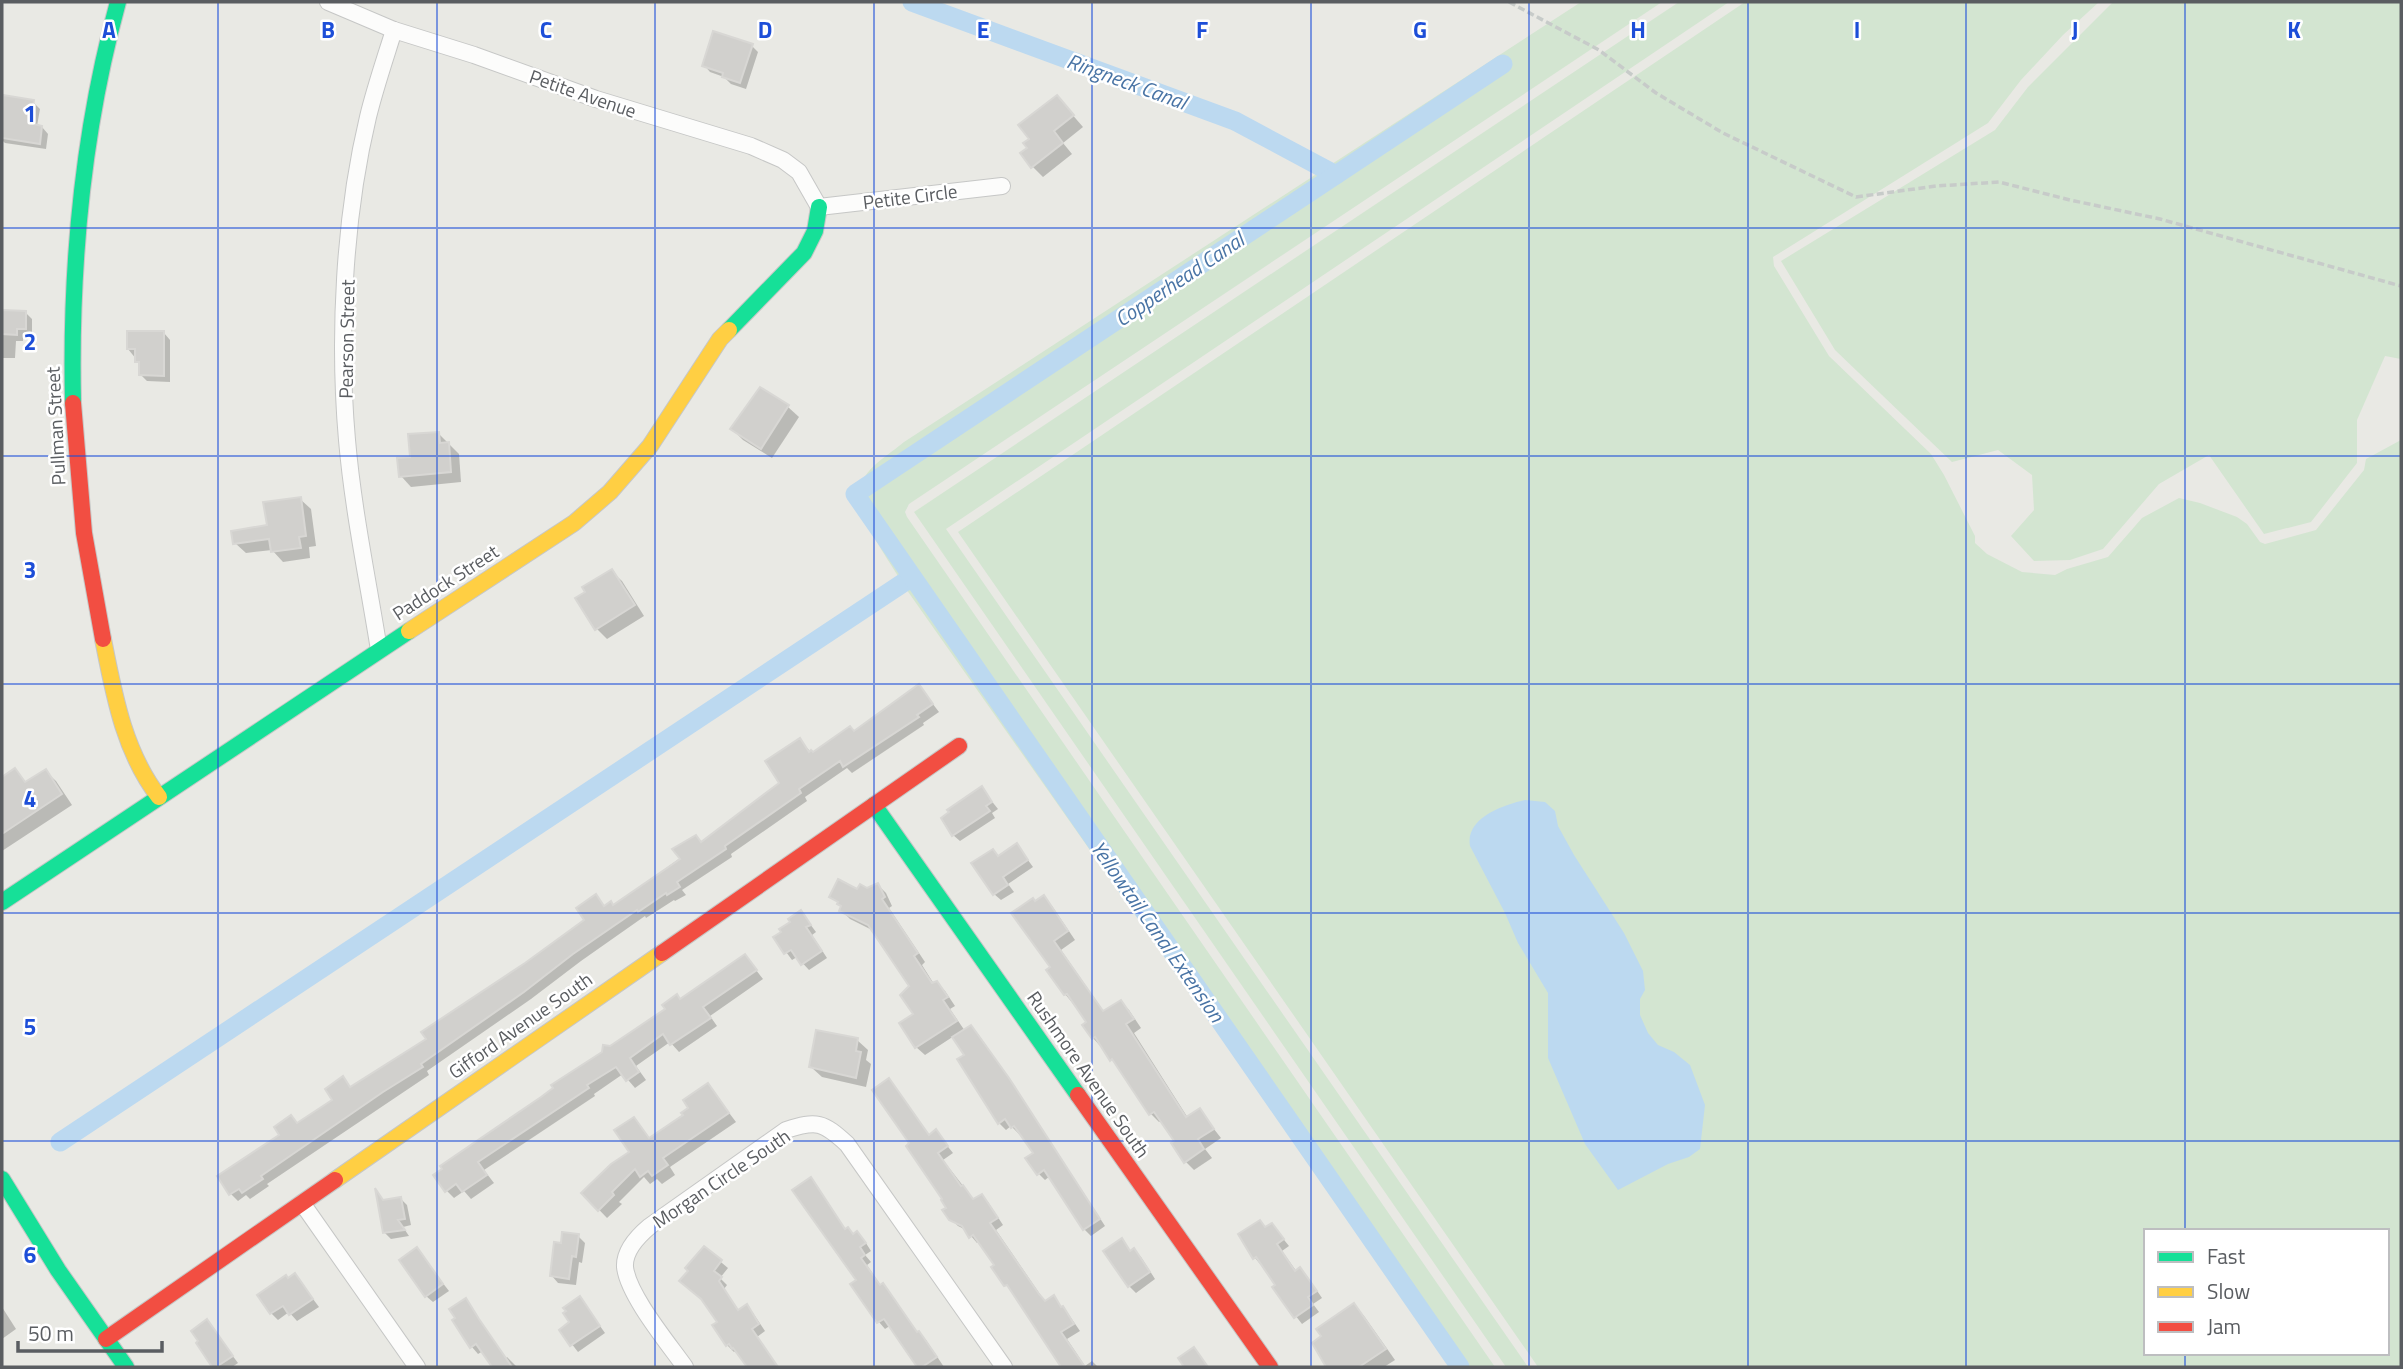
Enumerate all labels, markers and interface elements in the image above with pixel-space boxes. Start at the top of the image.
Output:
text: A [102,12,116,47]
text: B [321,12,335,47]
text: C [540,12,552,47]
text: D [758,12,772,47]
text: E [977,12,989,47]
text: F [1196,12,1208,47]
text: G [1413,12,1427,47]
text: H [1630,12,1646,47]
text: I [1854,12,1860,47]
text: J [2072,12,2078,47]
text: K [2287,12,2301,47]
water label: Ringneck Canal [1063,45,1194,118]
street label: Petite Avenue [526,61,640,125]
text: 1 [24,96,36,131]
street label: Petite Circle [861,176,959,216]
water label: Copperhead Canal [1108,222,1252,334]
street label: Pearson Street [330,279,362,399]
text: 2 [24,324,36,359]
street label: Pullman Street [37,366,73,486]
street label: Paddock Street [386,537,504,627]
text: 3 [24,552,36,587]
text: 4 [24,781,36,816]
water label: Yellowtail Canal Extension [1083,834,1233,1029]
street label: Gifford Avenue South [442,964,598,1086]
street label: Rushmore Avenue South [1020,985,1158,1163]
text: 5 [24,1009,36,1044]
street label: Morgan Circle South [646,1121,796,1235]
legend [2144,1229,2389,1355]
text: 6 [24,1237,37,1272]
text: Fast [2207,1240,2246,1272]
text: Slow [2207,1275,2250,1307]
scale bar [18,1310,161,1354]
text: Jam [2207,1310,2241,1342]
text: 50 m [28,1317,74,1349]

